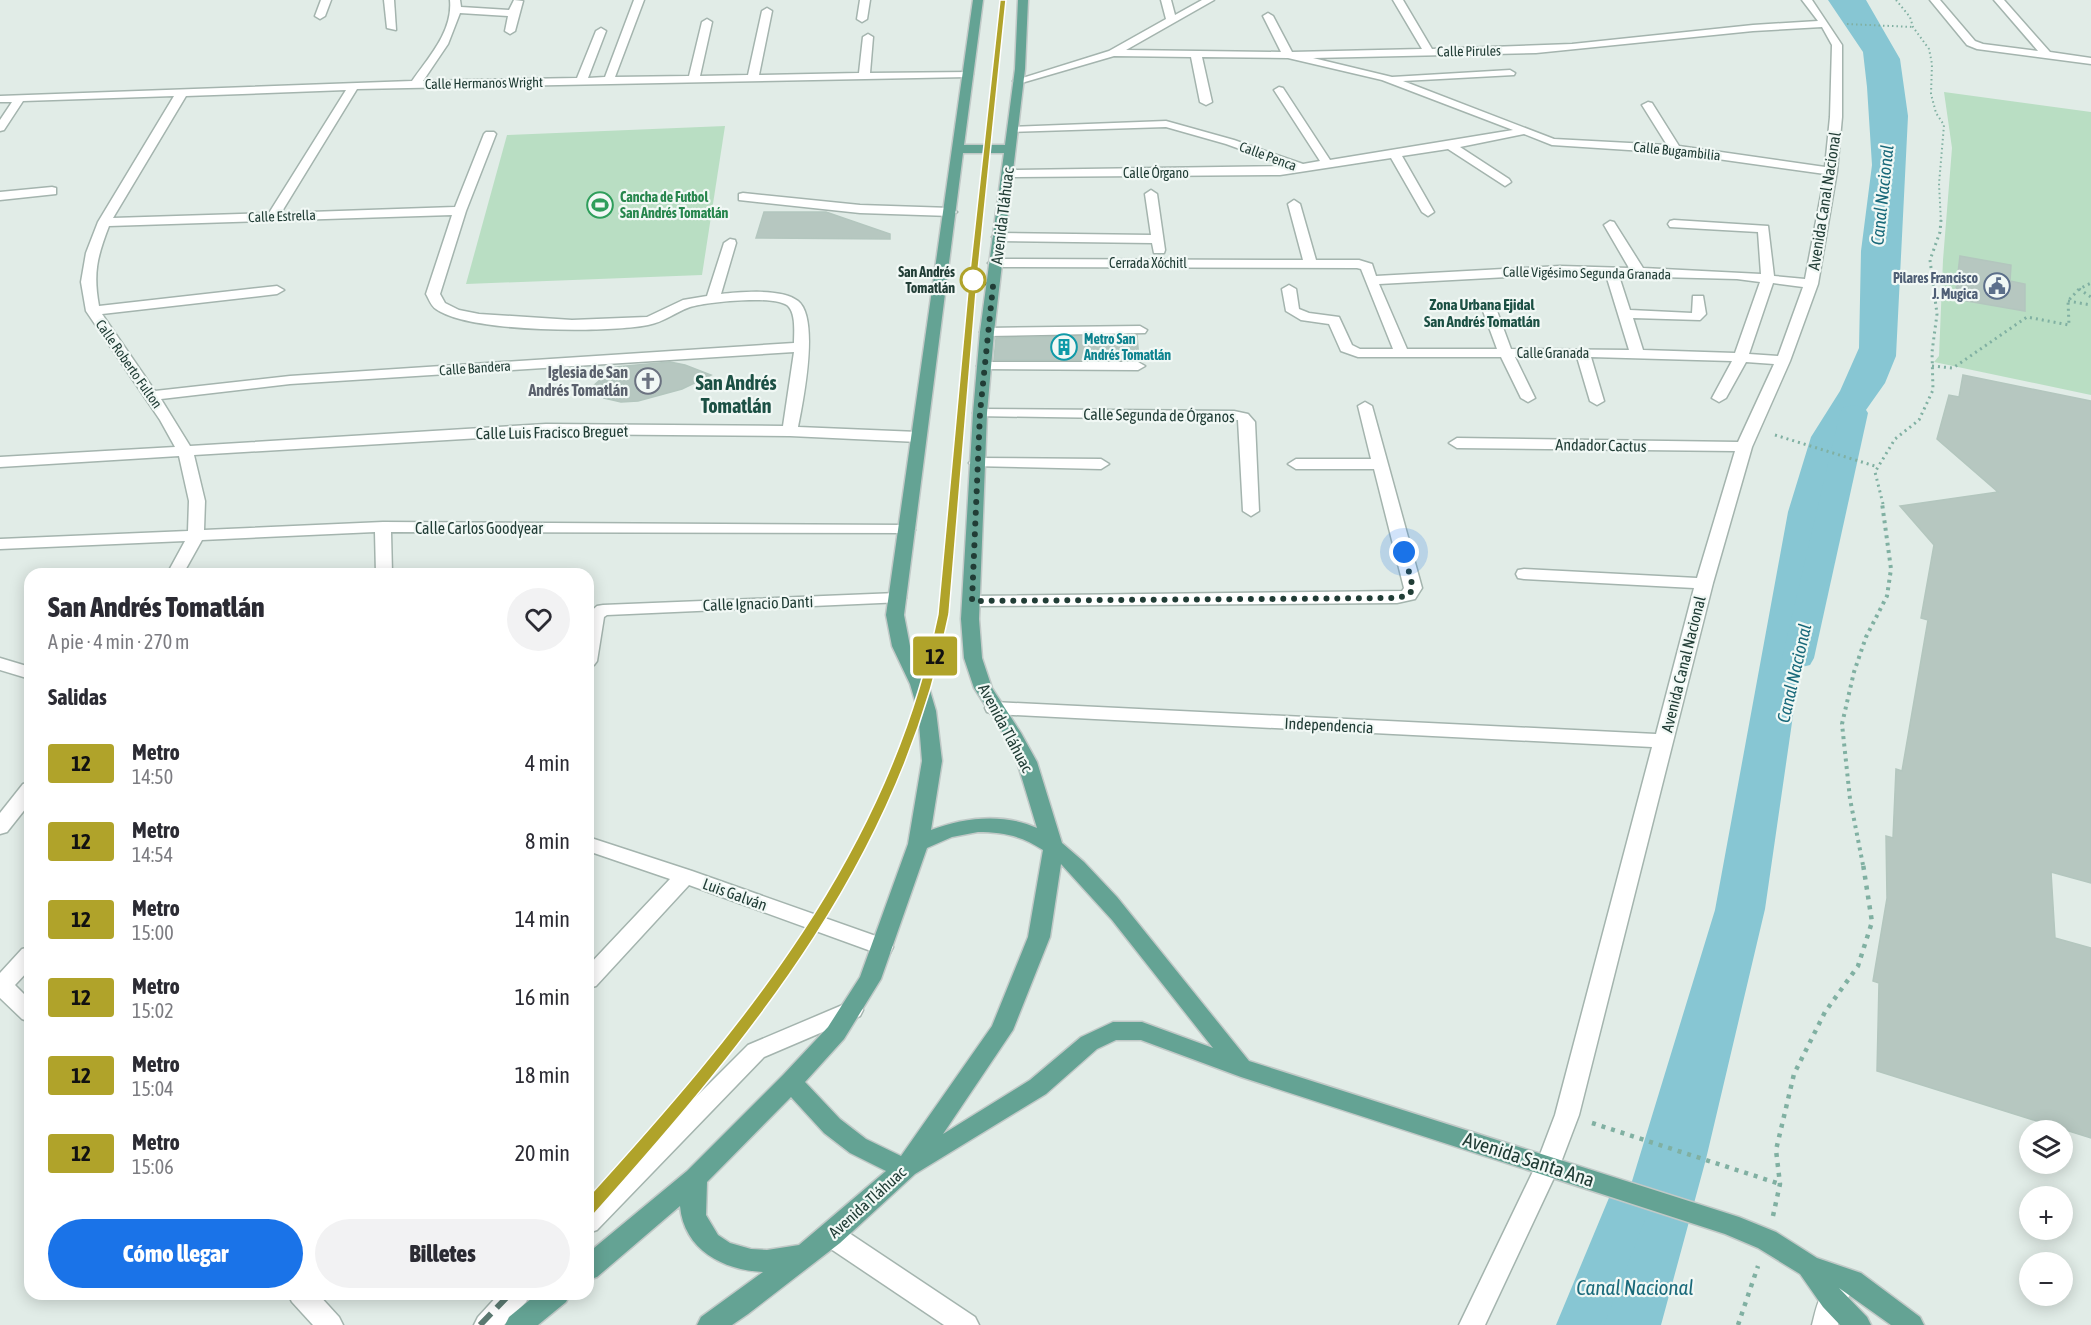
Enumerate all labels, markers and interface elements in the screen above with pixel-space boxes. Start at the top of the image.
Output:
street label: Calle Pirules [1437,42,1501,60]
street label: Calle Hermanos Wright [425,74,543,92]
street label: Avenida Canal Nacional [1804,130,1844,271]
street label: Calle Penca [1237,138,1299,174]
street label: Calle Bugambilia [1633,138,1721,164]
water label: Canal Nacional [1866,144,1898,246]
street label: Calle Órgano [1123,165,1189,181]
street label: Avenida Tláhuac [987,166,1017,265]
place label: Cancha de Futbol San Andrés Tomatlán [620,189,728,221]
sports icon: Cancha de Futbol San Andrés Tomatlán [585,190,615,220]
street label: Calle Estrella [248,207,316,225]
street label: Cerrada Xóchitl [1109,255,1187,271]
place label: San Andrés Tomatlán [898,264,955,296]
street label: Calle Vigésimo Segunda Granada [1503,264,1671,282]
marker: San Andrés Tomatlán [960,267,986,293]
place label: Pilares Francisco J. Mugica [1893,270,1978,302]
public building icon: Pilares Francisco J. Mugica [1982,271,2012,301]
district label: Zona Urbana Ejidal San Andrés Tomatlán [1424,296,1540,330]
street label: Calle Roberto Fulton [92,317,166,411]
place label: Metro San Andrés Tomatlán [1083,331,1171,363]
building icon: Metro San Andrés Tomatlán [1049,332,1079,362]
street label: Calle Granada [1517,345,1589,361]
street label: Calle Bandera [439,358,511,378]
place label: Iglesia de San Andrés Tomatlán [527,363,628,399]
church icon: Iglesia de San Andrés Tomatlán [633,366,663,396]
district label: San Andrés Tomatlán [695,371,777,417]
street label: Calle Segunda de Órganos [1083,405,1235,426]
street label: Calle Luis Fracisco Breguet [475,422,629,443]
street label: Andador Cactus [1555,435,1647,455]
street label: Calle Carlos Goodyear [415,519,543,538]
your location [1389,537,1419,567]
button: heart [507,588,570,651]
text: San Andrés Tomatlán [48,591,265,623]
street label: Calle Ignacio Danti [703,592,813,615]
street label: Avenida Canal Nacional [1657,593,1709,734]
water label: Canal Nacional [1772,621,1816,725]
text: A pie · 4 min · 270 m [48,630,189,653]
line badge: 12 [908,636,962,676]
text: 12 [925,644,945,668]
street label: Avenida Tláhuac [975,681,1037,775]
text: Salidas [48,684,107,710]
street label: Independencia [1284,714,1374,737]
text: Metro [132,739,180,765]
text: 4 min [525,750,570,776]
text: 12 [71,751,91,775]
text: 14:50 [132,765,173,788]
text: Metro [132,817,180,843]
text: 8 min [525,828,570,854]
text: 12 [71,829,91,853]
text: 14:54 [132,843,173,866]
street label: Luis Galván [700,874,770,914]
text: Metro [132,895,180,921]
text: 14 min [515,906,570,932]
text: 12 [71,907,91,931]
text: 15:00 [132,921,174,944]
text: Metro [132,973,180,999]
text: 16 min [515,984,570,1010]
text: 12 [71,985,91,1009]
text: 15:02 [132,999,174,1022]
text: Metro [132,1051,180,1077]
text: 18 min [515,1062,570,1088]
text: 12 [71,1063,91,1087]
text: 15:04 [132,1077,174,1100]
map controls [2019,1120,2073,1306]
button: layers [2019,1120,2073,1174]
street label: Avenida Santa Ana [1460,1127,1598,1191]
text: Metro [132,1129,180,1155]
text: 20 min [515,1140,570,1166]
text: 12 [71,1141,91,1165]
text: 15:06 [132,1155,174,1178]
street label: Avenida Tláhuac [825,1163,909,1241]
button: + [2019,1186,2073,1240]
button: Cómo llegar [48,1219,303,1288]
button: Billetes [315,1219,570,1288]
button: − [2019,1252,2073,1306]
water label: Canal Nacional [1576,1275,1694,1299]

